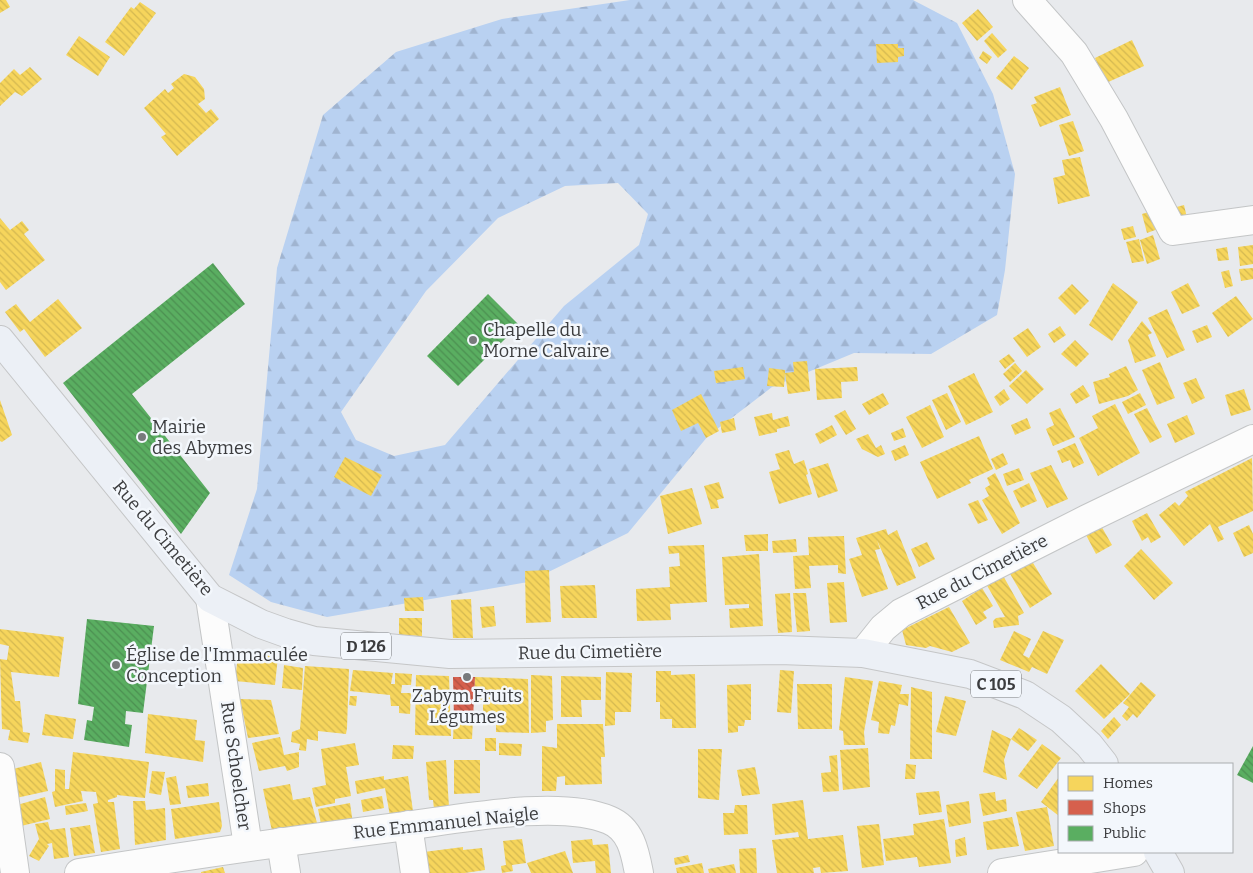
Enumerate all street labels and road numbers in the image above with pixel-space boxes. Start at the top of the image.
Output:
street label: Rue du Cimetière [108,476,218,600]
street label: Rue du Cimetière [913,529,1051,615]
road number: D 126 [341,632,391,659]
street label: Rue du Cimetière [518,640,662,664]
road number: C 105 [971,671,1021,698]
street label: Rue Schoelcher [216,700,256,832]
street label: Rue Emmanuel Naigle [352,802,540,844]

